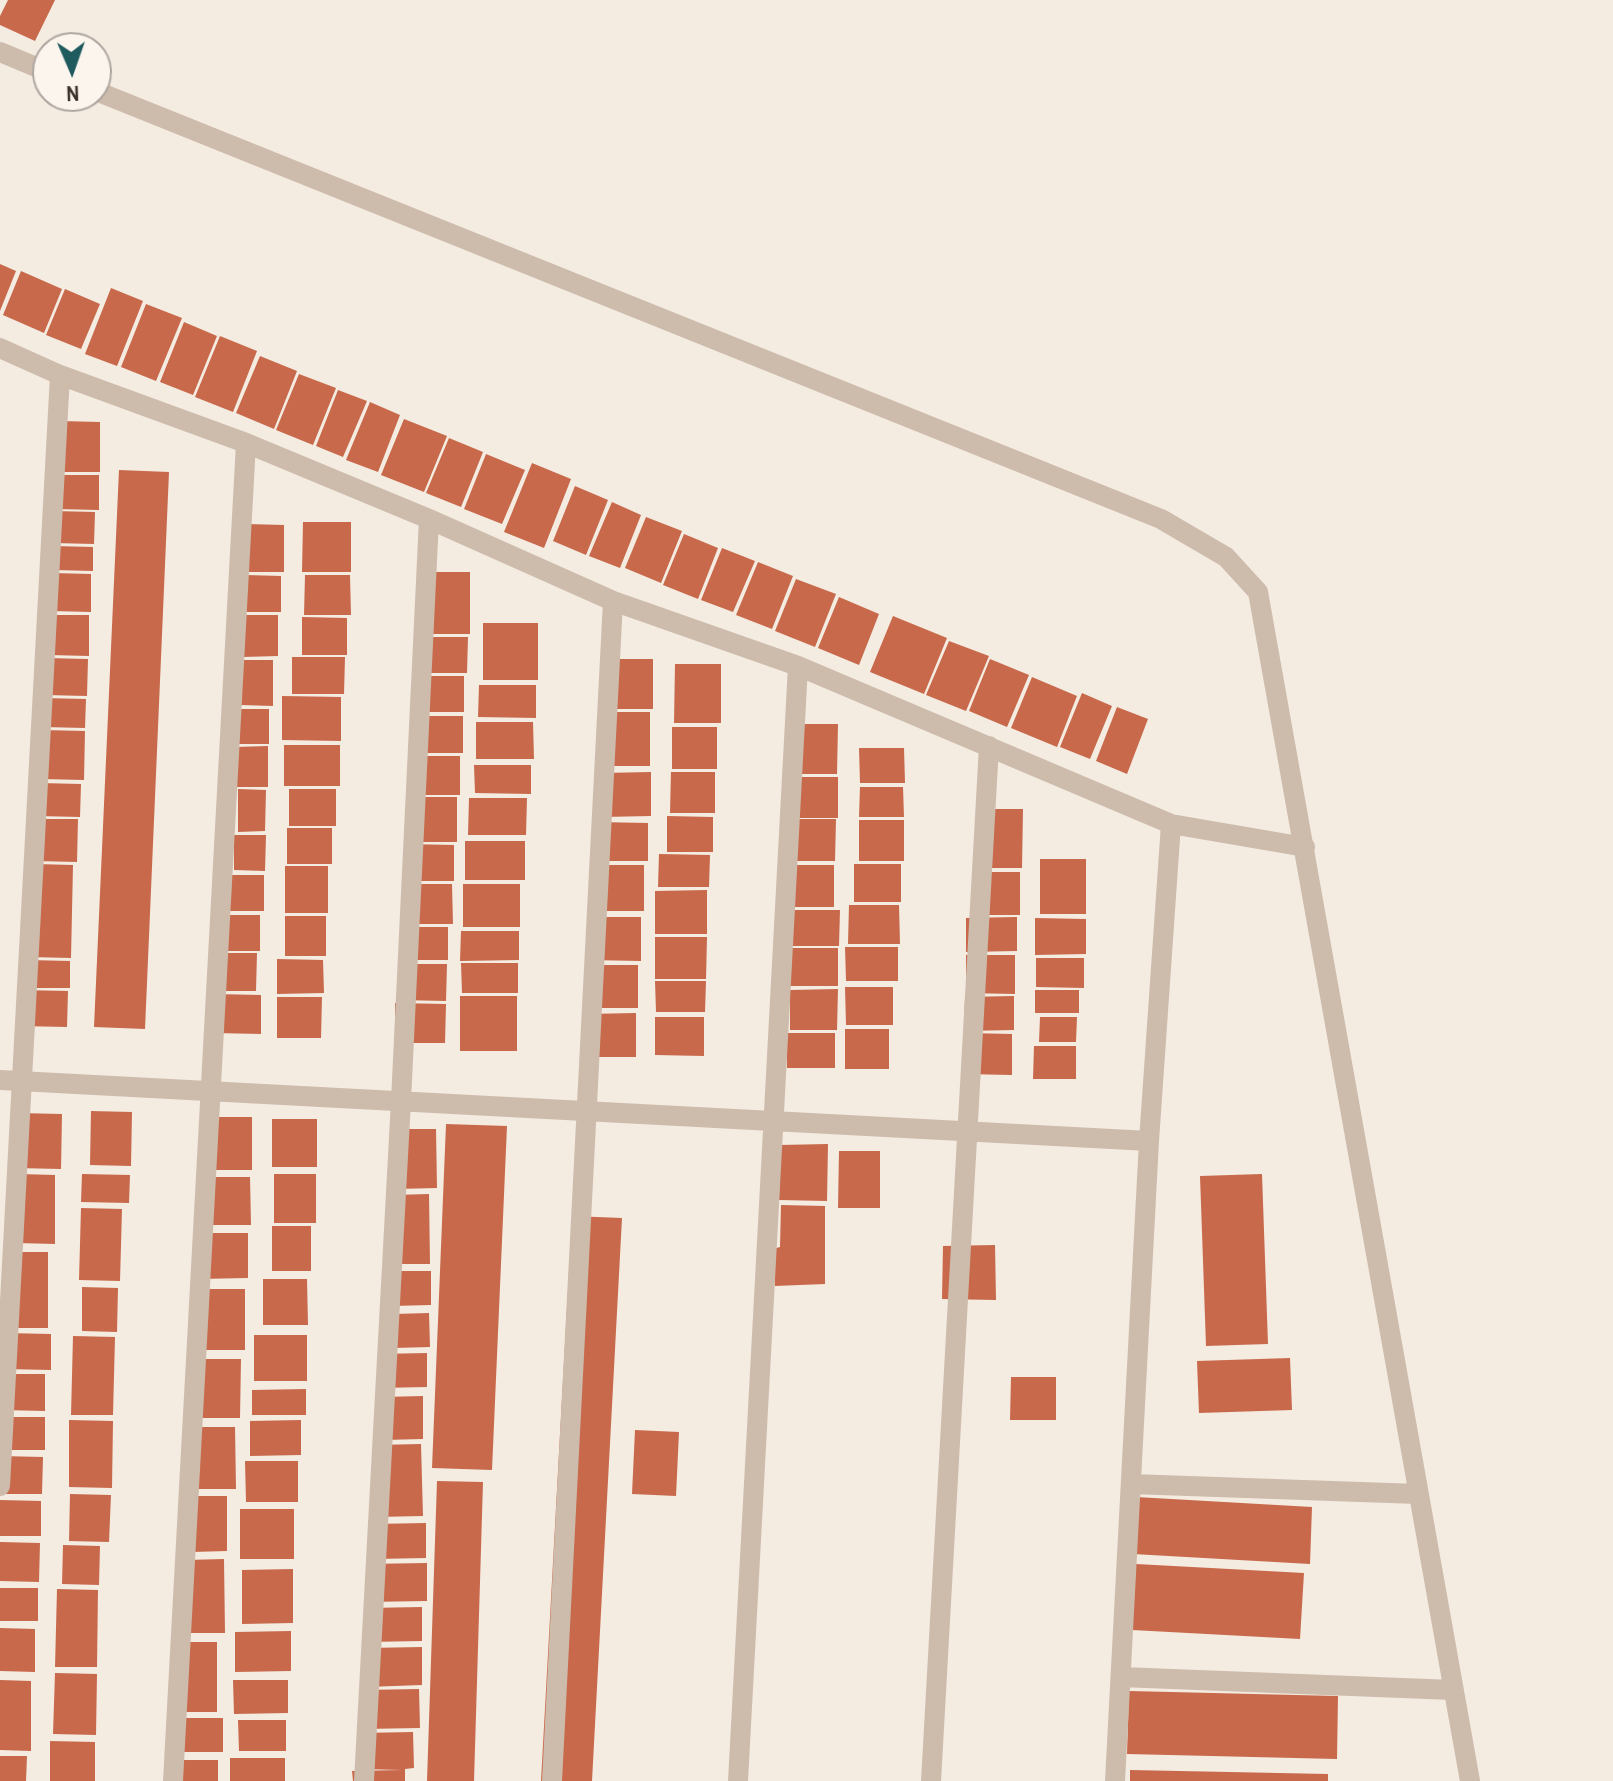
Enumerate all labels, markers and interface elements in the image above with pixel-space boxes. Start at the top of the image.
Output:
north arrow [32,32,112,112]
text: N [66,79,80,109]

